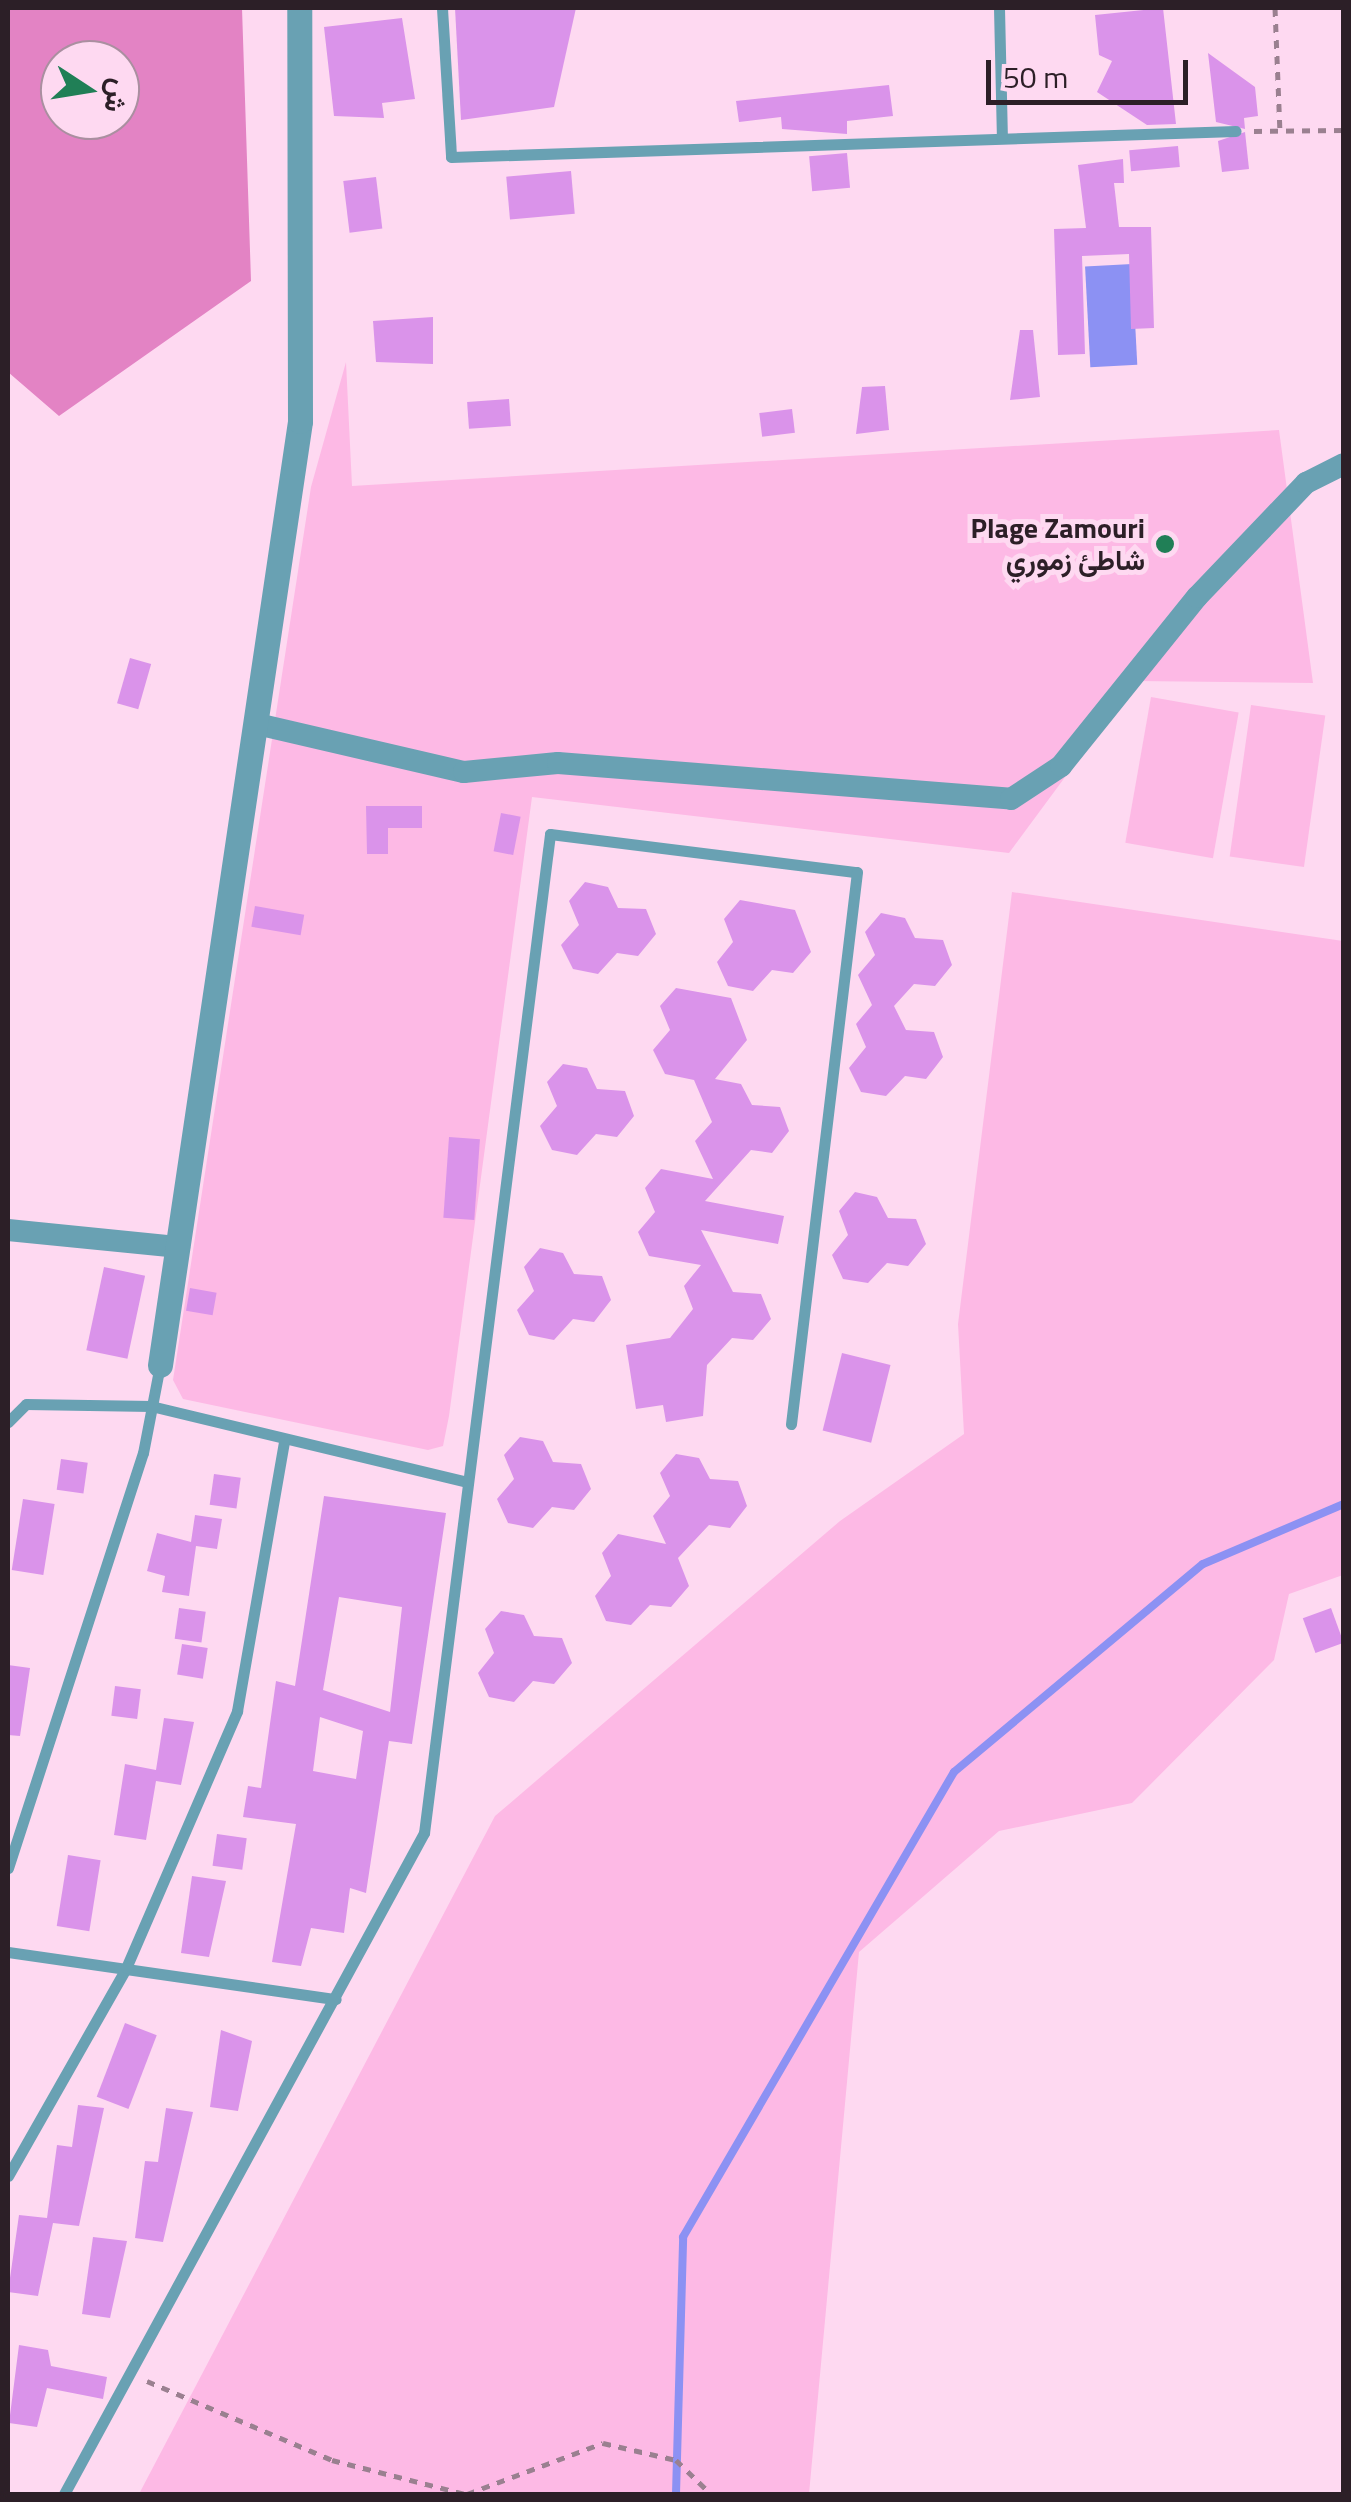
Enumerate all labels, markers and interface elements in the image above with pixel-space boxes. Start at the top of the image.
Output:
north arrow [40,40,140,140]
scale bar [991,40,1194,102]
text: 50 m [1003,54,1068,100]
text: ش [93,75,142,117]
place label: Plage Zamouri شاطئ زموري [971,511,1145,577]
marker: Plage Zamouri شاطئ زموري [1154,533,1176,555]

